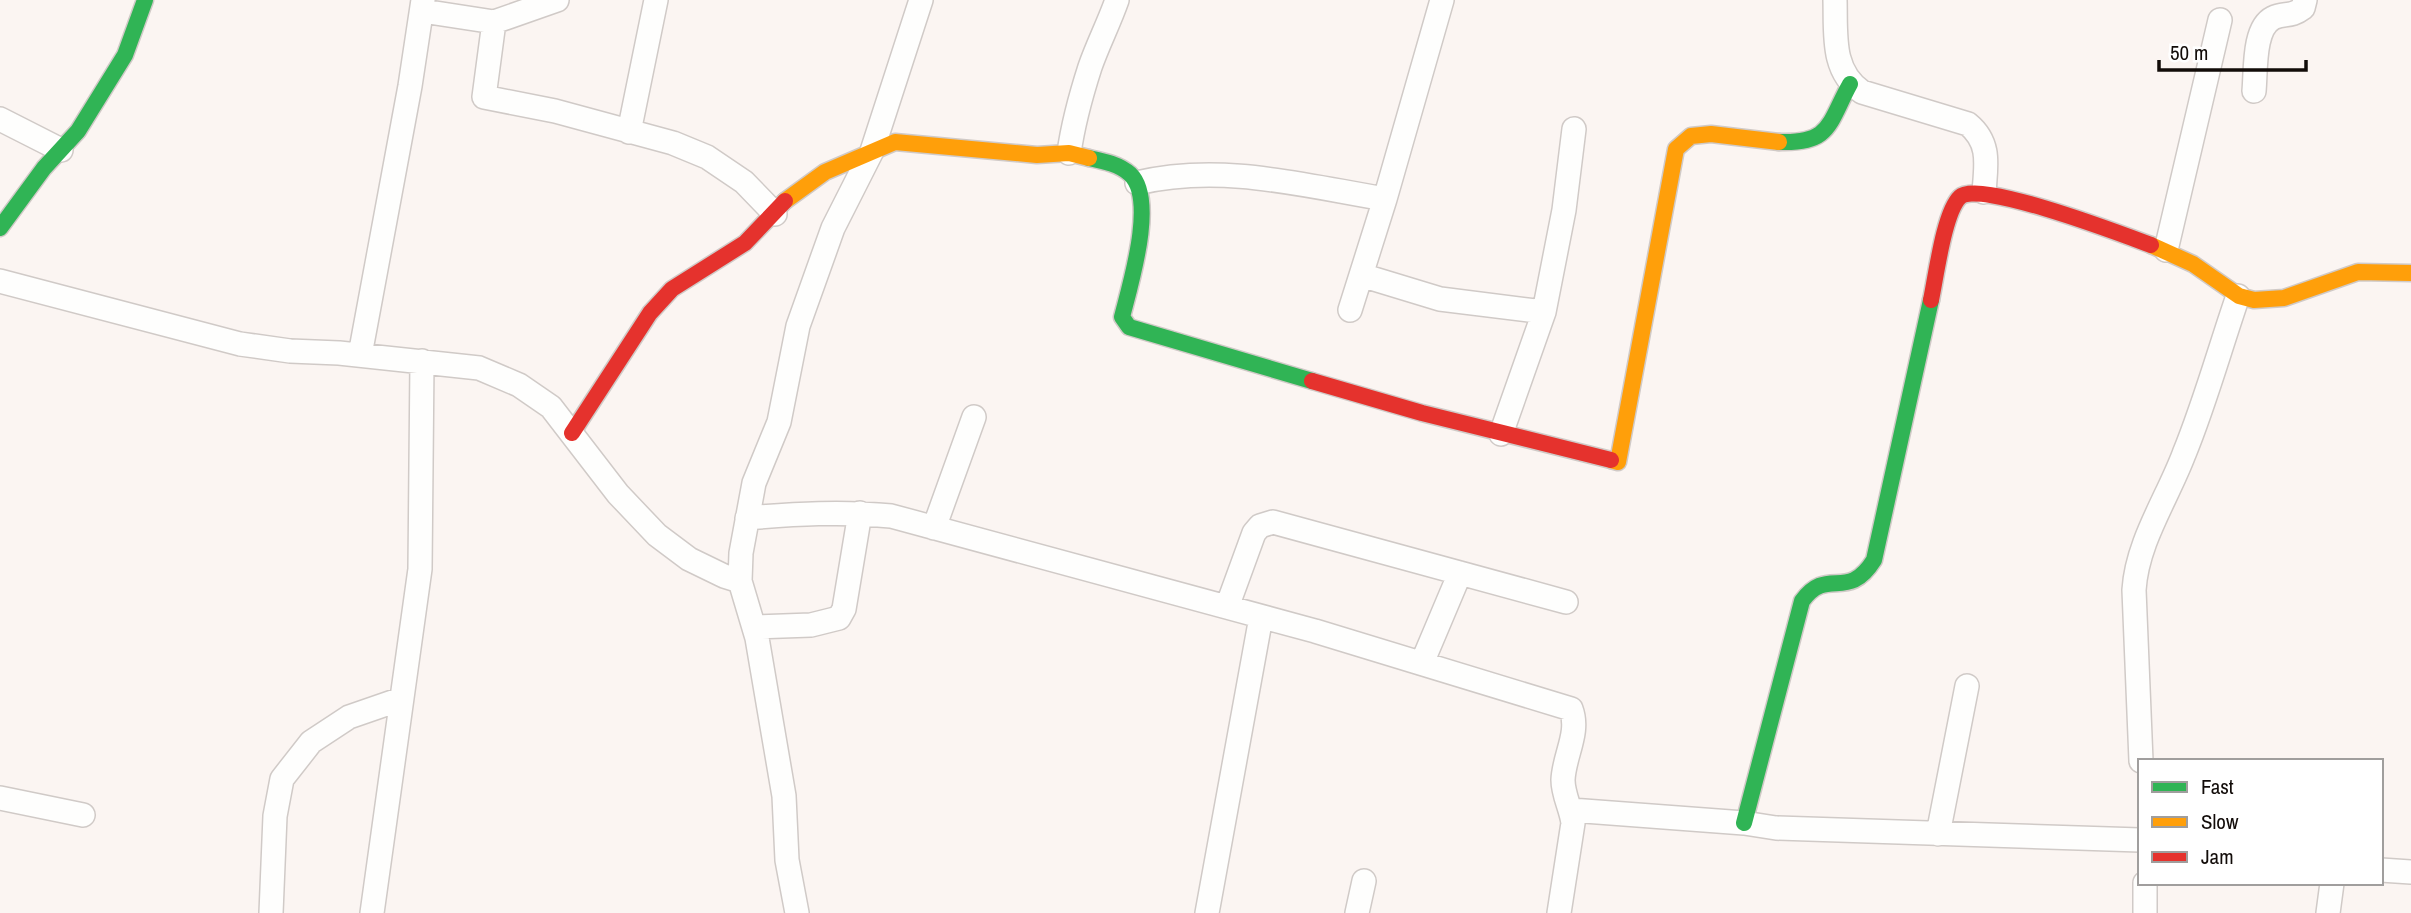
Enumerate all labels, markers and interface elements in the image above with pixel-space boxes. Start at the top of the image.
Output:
scale bar [2159,28,2306,72]
text: 50 m [2170,38,2208,67]
legend [2138,759,2383,885]
text: Fast [2201,772,2234,801]
text: Slow [2201,807,2239,836]
text: Jam [2201,842,2234,871]

